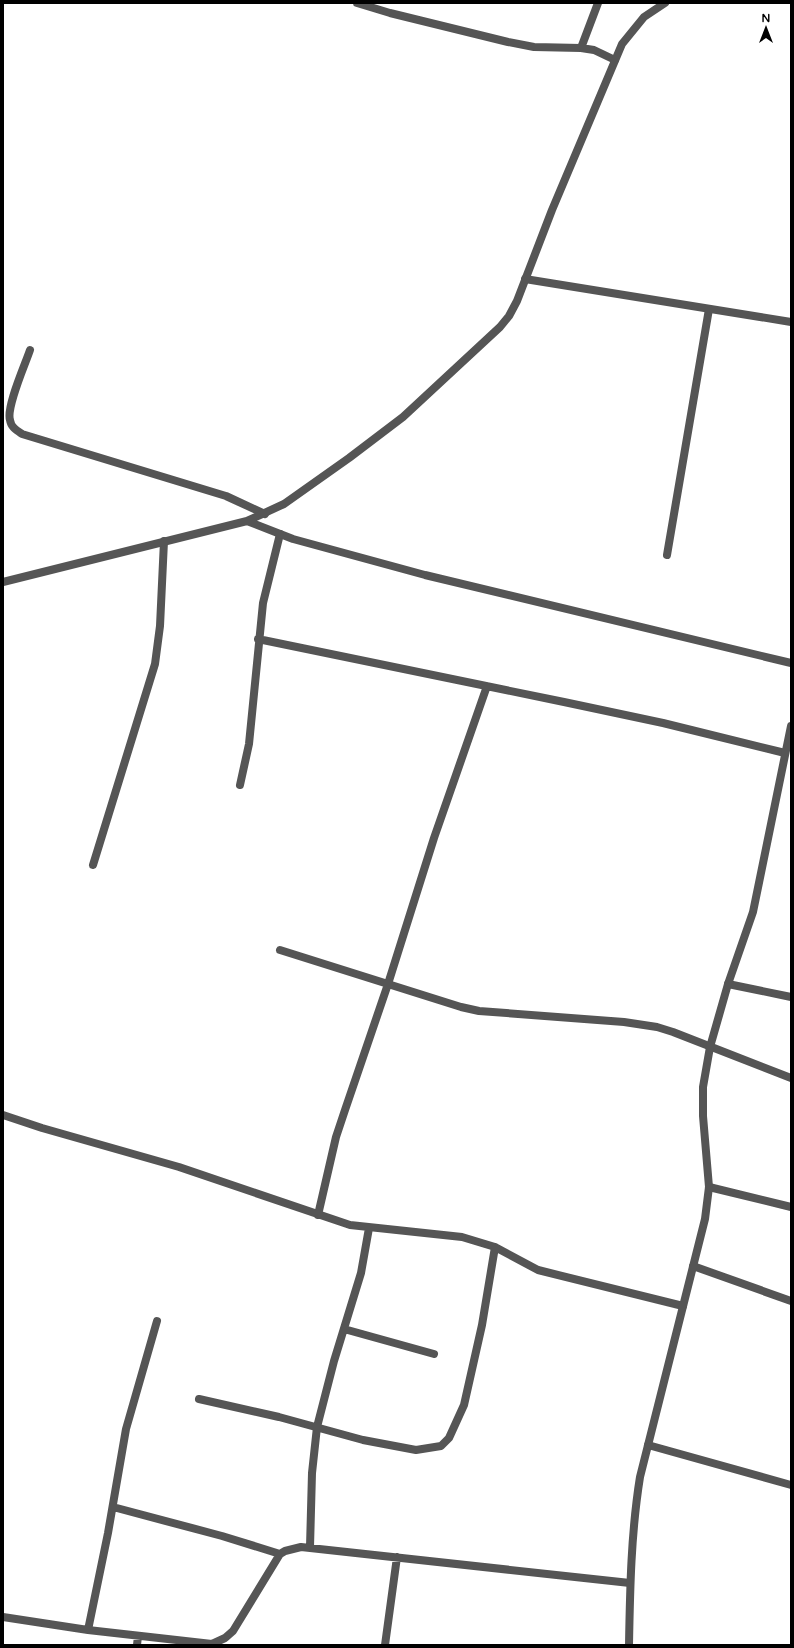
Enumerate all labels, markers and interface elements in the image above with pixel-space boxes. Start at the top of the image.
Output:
north arrow [746,8,786,48]
text: N [762,12,770,25]

